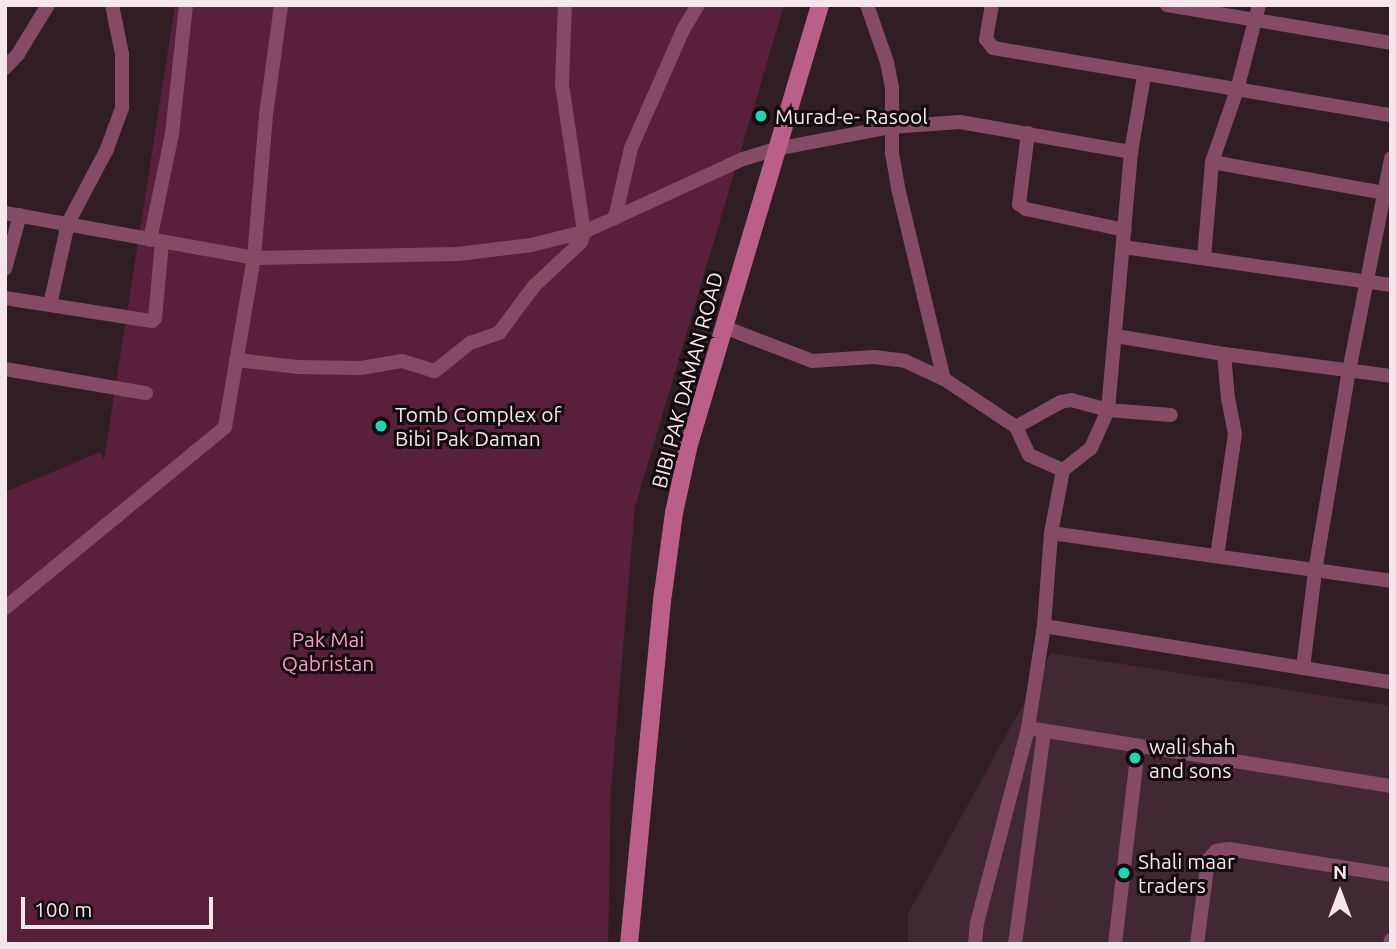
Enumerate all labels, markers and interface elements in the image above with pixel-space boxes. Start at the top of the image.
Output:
place label: Murad-e- Rasool [775,103,928,129]
marker: Murad-e- Rasool [753,108,769,124]
street label: BIBI PAK DAMAN ROAD [646,269,728,491]
place label: Tomb Complex of Bibi Pak Daman [395,401,562,451]
marker: Tomb Complex of Bibi Pak Daman [373,418,389,434]
park label: Pak Mai Qabristan [282,626,374,676]
place label: wali shah and sons [1149,733,1235,783]
marker: wali shah and sons [1127,750,1143,766]
place label: Shali maar traders [1138,848,1235,898]
north arrow [1305,858,1375,928]
text: N [1333,861,1347,883]
marker: Shali maar traders [1116,865,1132,881]
scale bar [24,883,217,927]
text: 100 m [34,897,92,921]

